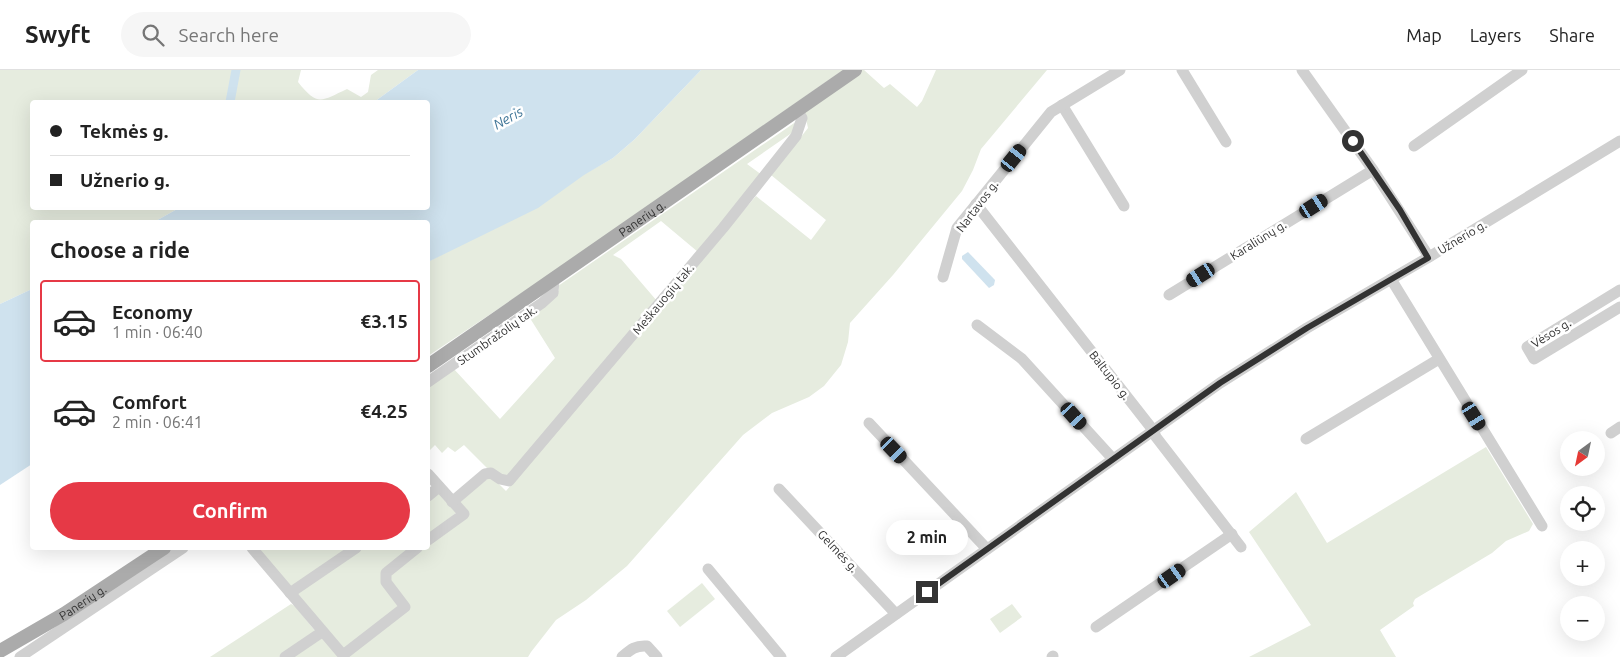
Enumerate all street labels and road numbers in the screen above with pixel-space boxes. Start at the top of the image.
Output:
street label: Nartavos g. [954,178,1001,234]
street label: Panerių g. [616,197,667,239]
street label: Užnerio g. [1435,217,1489,257]
street label: Karaliūnų g. [1228,218,1288,262]
street label: Meškauogių tak. [630,261,696,337]
street label: Stumbražolių tak. [455,303,539,367]
street label: Vėsos g. [1529,316,1573,350]
street label: Baltupio g. [1087,348,1133,402]
street label: Gelmės g. [815,527,861,575]
street label: Panerių g. [57,582,108,622]

